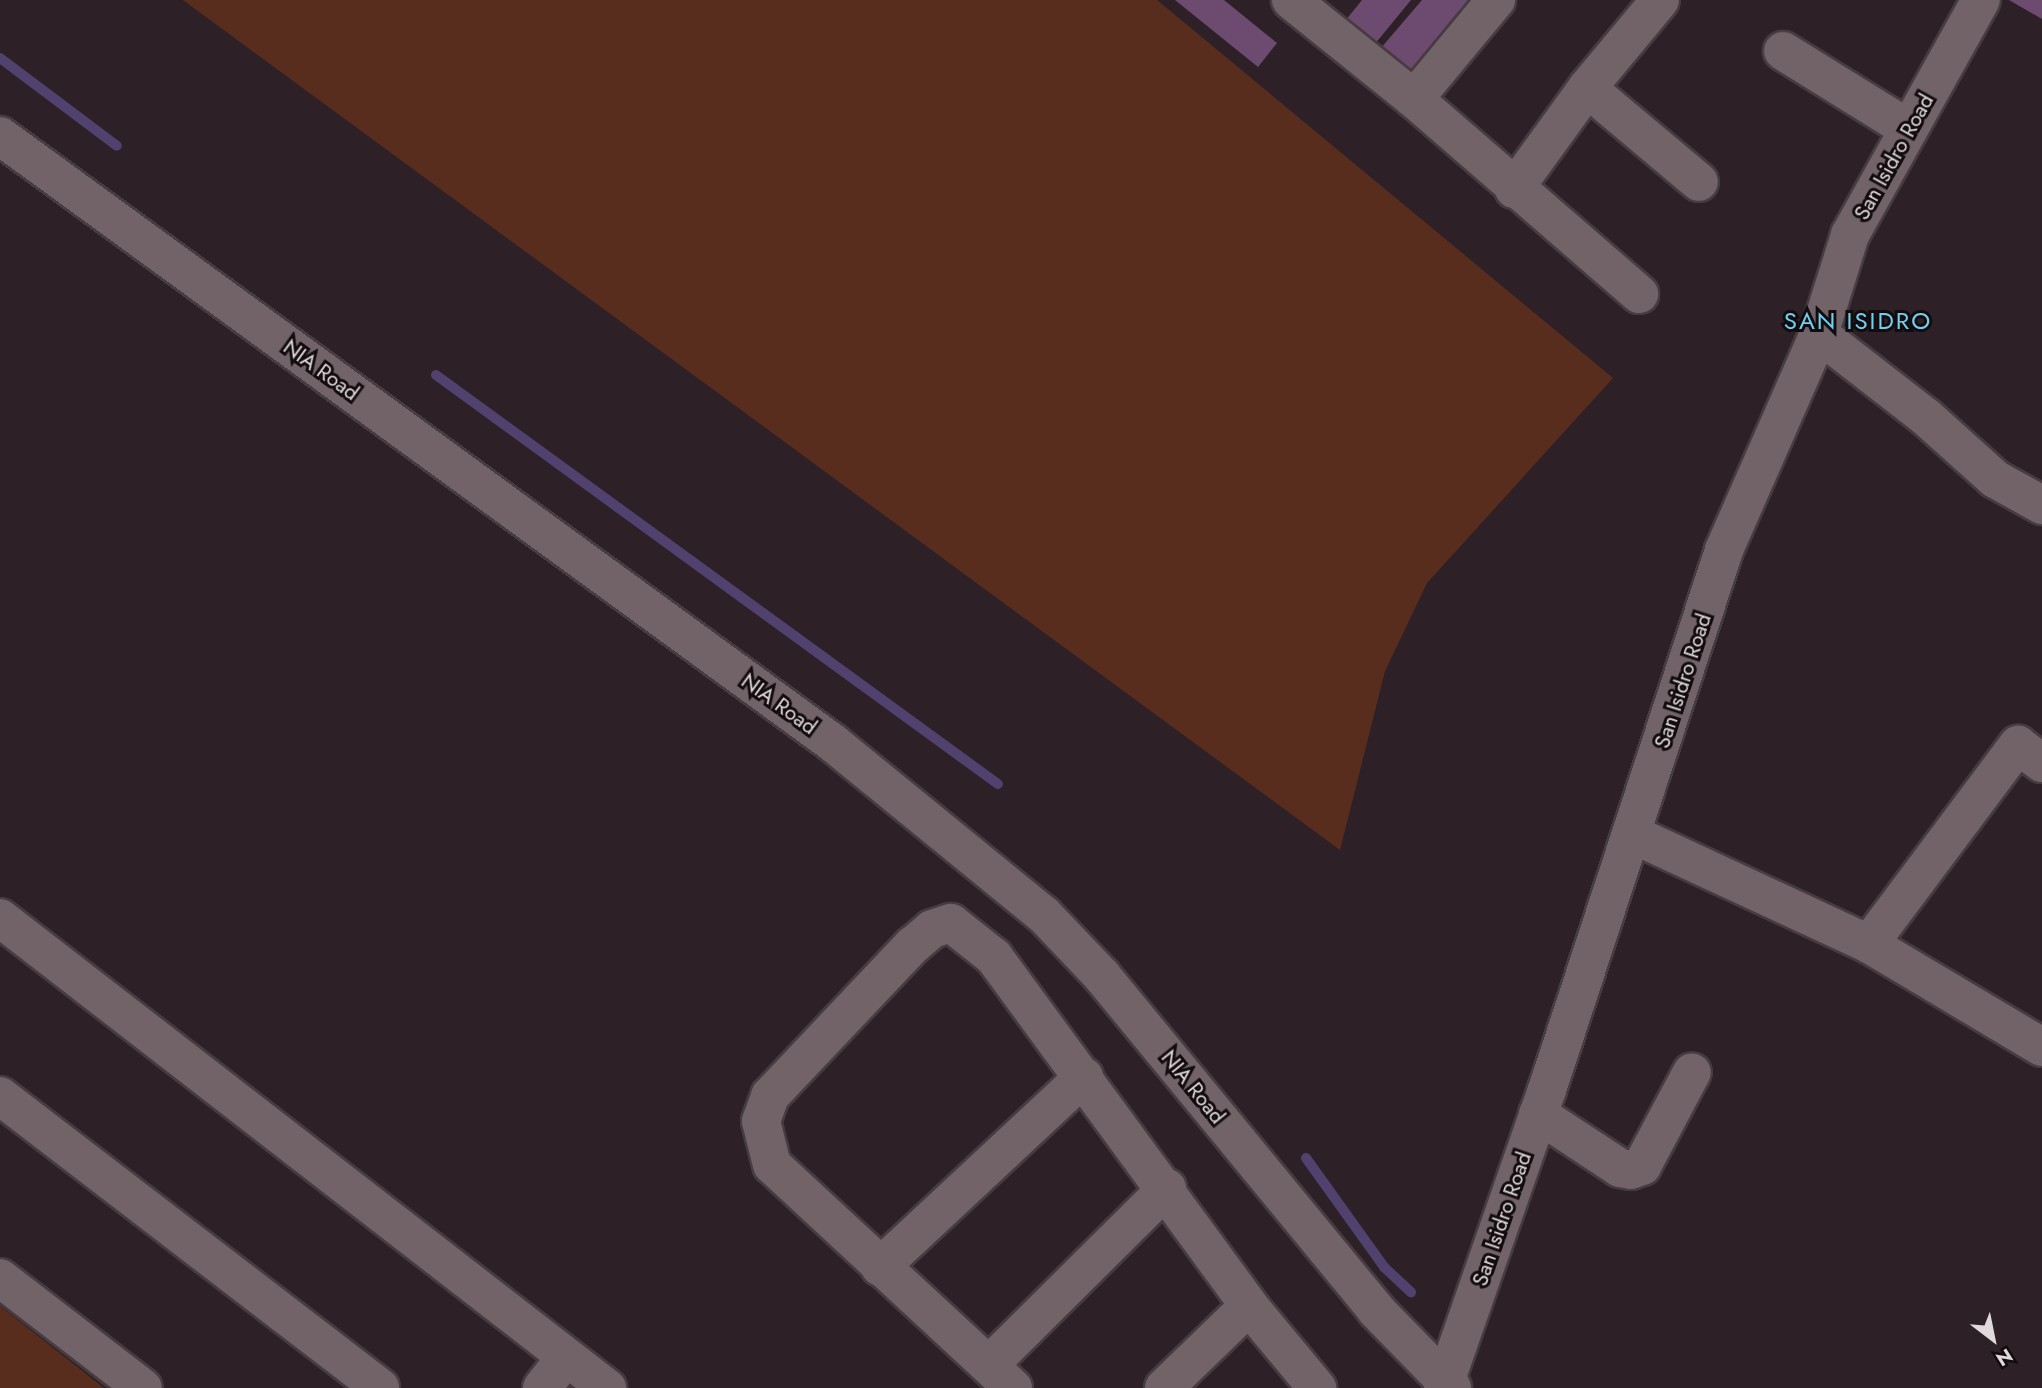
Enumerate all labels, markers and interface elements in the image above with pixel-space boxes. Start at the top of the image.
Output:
street label: San Isidro Road [1849,90,1939,224]
district label: SAN ISIDRO [1785,307,1931,335]
street label: NIA Road [278,334,364,406]
street label: San Isidro Road [1649,611,1717,751]
street label: NIA Road [736,668,822,740]
street label: NIA Road [1156,1045,1230,1129]
street label: San Isidro Road [1467,1149,1537,1289]
north arrow [1958,1304,2028,1374]
text: N [1991,1342,2018,1373]

